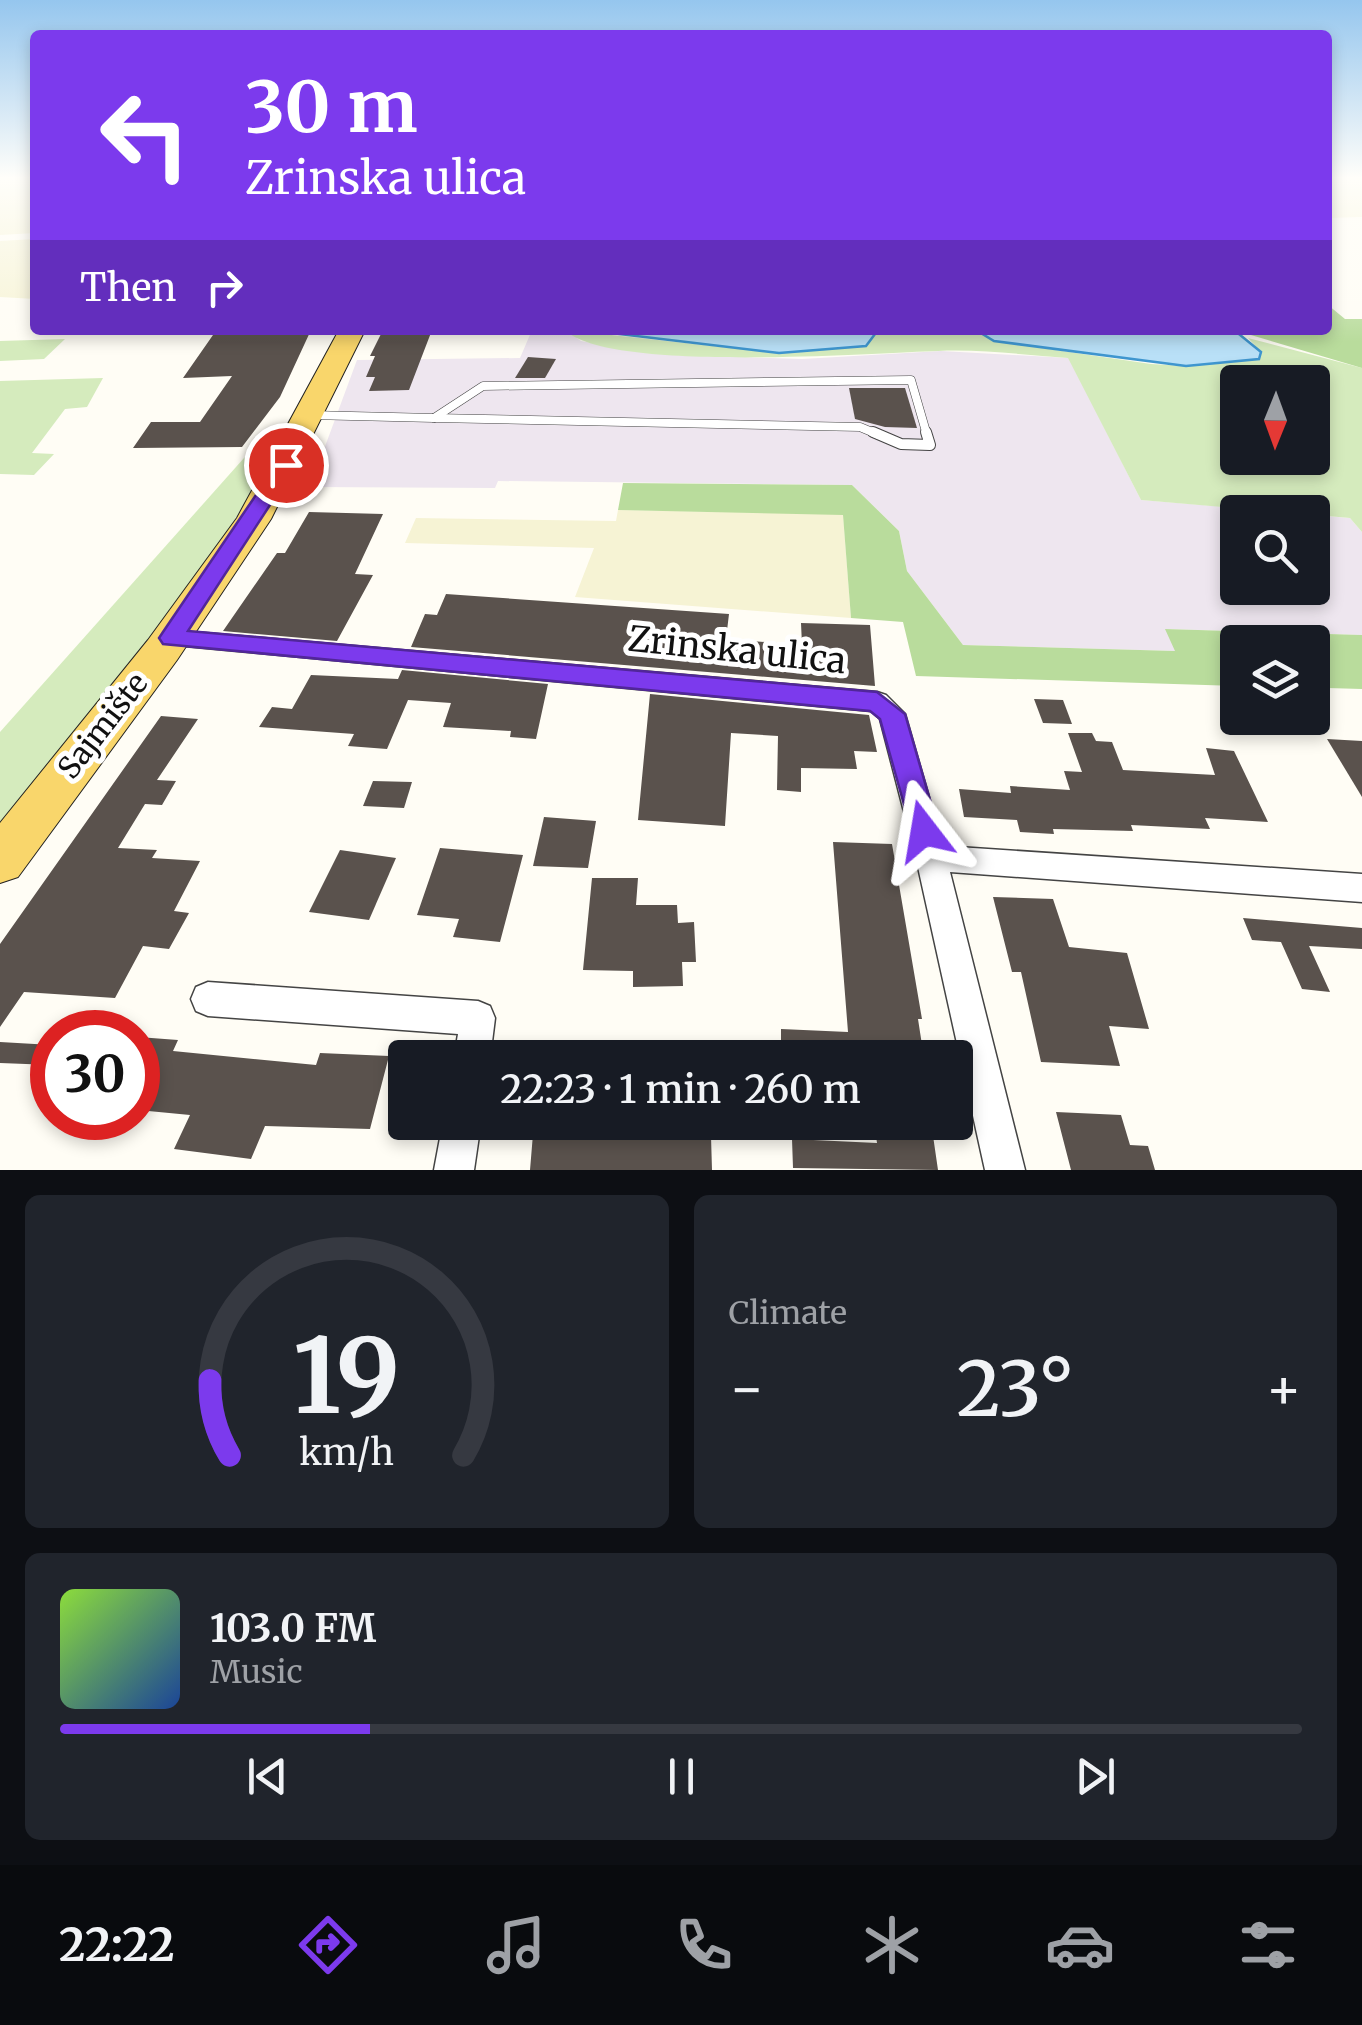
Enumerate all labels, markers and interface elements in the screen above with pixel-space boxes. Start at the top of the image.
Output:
text: 30 m [245,63,418,151]
icon: left [80,70,210,200]
text: Zrinska ulica [245,150,526,206]
icon: right [197,260,252,315]
text: Then [80,264,177,311]
north arrow [1220,365,1330,475]
map controls [1220,365,1330,735]
pin [244,423,329,508]
icon: arrive [259,438,314,493]
button: search [1220,495,1330,605]
street label: Zrinska ulica [626,617,848,683]
button: layers [1220,625,1330,735]
street label: Sajmište [49,665,155,786]
position arrow [872,779,976,883]
speed limit sign: 30 [30,1010,160,1140]
text: 22:23 · 1 min · 260 m [500,1066,861,1113]
text: Climate [729,1293,847,1333]
text: 19 [293,1311,400,1441]
text: 23° [956,1342,1074,1436]
text: − [729,1354,765,1423]
text: + [1265,1354,1302,1423]
text: km/h [299,1430,394,1475]
text: 103.0 FM [210,1605,376,1652]
text: Music [210,1652,303,1692]
icon: previous [240,1749,295,1804]
icon: pause [654,1749,709,1804]
icon: next [1068,1749,1123,1804]
icon: directions [293,1910,363,1980]
icon: music [481,1910,551,1980]
icon: phone [669,1910,739,1980]
icon: climate [857,1910,927,1980]
icon: car [1045,1910,1115,1980]
icon: filters [1233,1910,1303,1980]
text: 22:22 [59,1917,175,1973]

